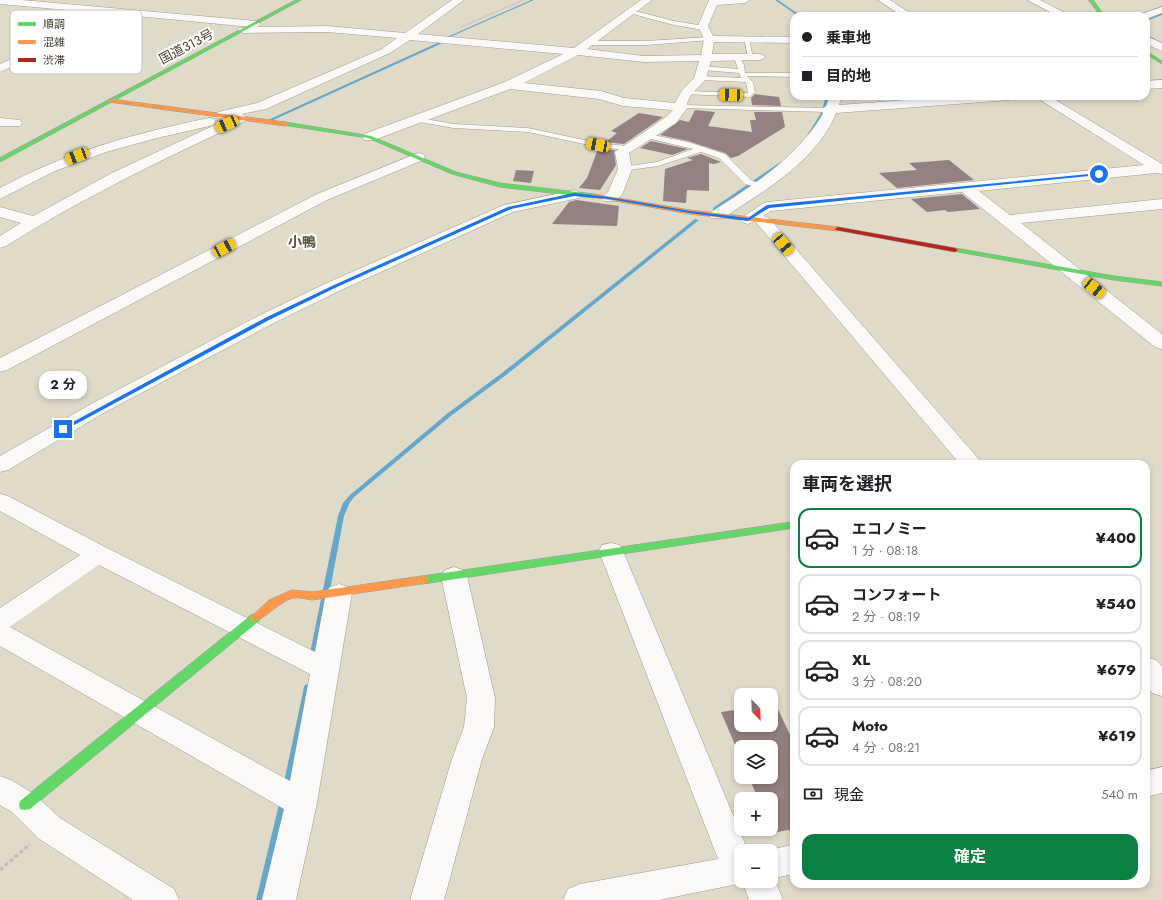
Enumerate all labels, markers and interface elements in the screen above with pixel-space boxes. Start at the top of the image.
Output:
legend [10,10,142,74]
text: 順調 [43,16,65,32]
street label: 国道313号 [156,24,217,69]
text: 乗車地 [826,27,871,49]
text: 混雑 [43,34,65,50]
text: 渋滞 [43,52,65,68]
text: 目的地 [826,65,871,87]
car [719,89,743,101]
car [214,114,240,134]
car [585,137,611,153]
car [64,146,90,166]
route start [1090,165,1108,183]
car [771,231,795,257]
district label: 小鴨 [288,232,316,252]
car [211,237,237,259]
car [1081,276,1107,300]
callout: 2 分 [39,371,87,399]
text: 2 分 [50,375,76,394]
route end [54,420,72,438]
text: 車両を選択 [802,471,892,497]
text: エコノミー [852,518,927,540]
icon: car [804,520,840,556]
text: ¥400 [1096,527,1136,549]
text: 1 分 · 08:18 [852,541,918,560]
text: コンフォート [852,584,942,606]
icon: car [804,586,840,622]
text: ¥540 [1096,593,1136,615]
text: 2 分 · 08:19 [852,607,920,626]
text: XL [852,649,870,671]
icon: car [804,652,840,688]
text: ¥679 [1097,659,1136,681]
text: 3 分 · 08:20 [852,672,922,691]
north arrow [734,688,778,732]
map controls [734,688,778,888]
text: Moto [852,715,888,737]
icon: car [804,718,840,754]
text: ¥619 [1098,725,1136,747]
text: 4 分 · 08:21 [852,738,920,757]
button: layers [734,740,778,784]
icon: cash [802,783,824,805]
text: 現金 [834,784,864,806]
text: 540 m [1101,785,1138,804]
button: + [734,792,778,836]
button: 確定 [802,834,1138,880]
button: − [734,844,778,888]

